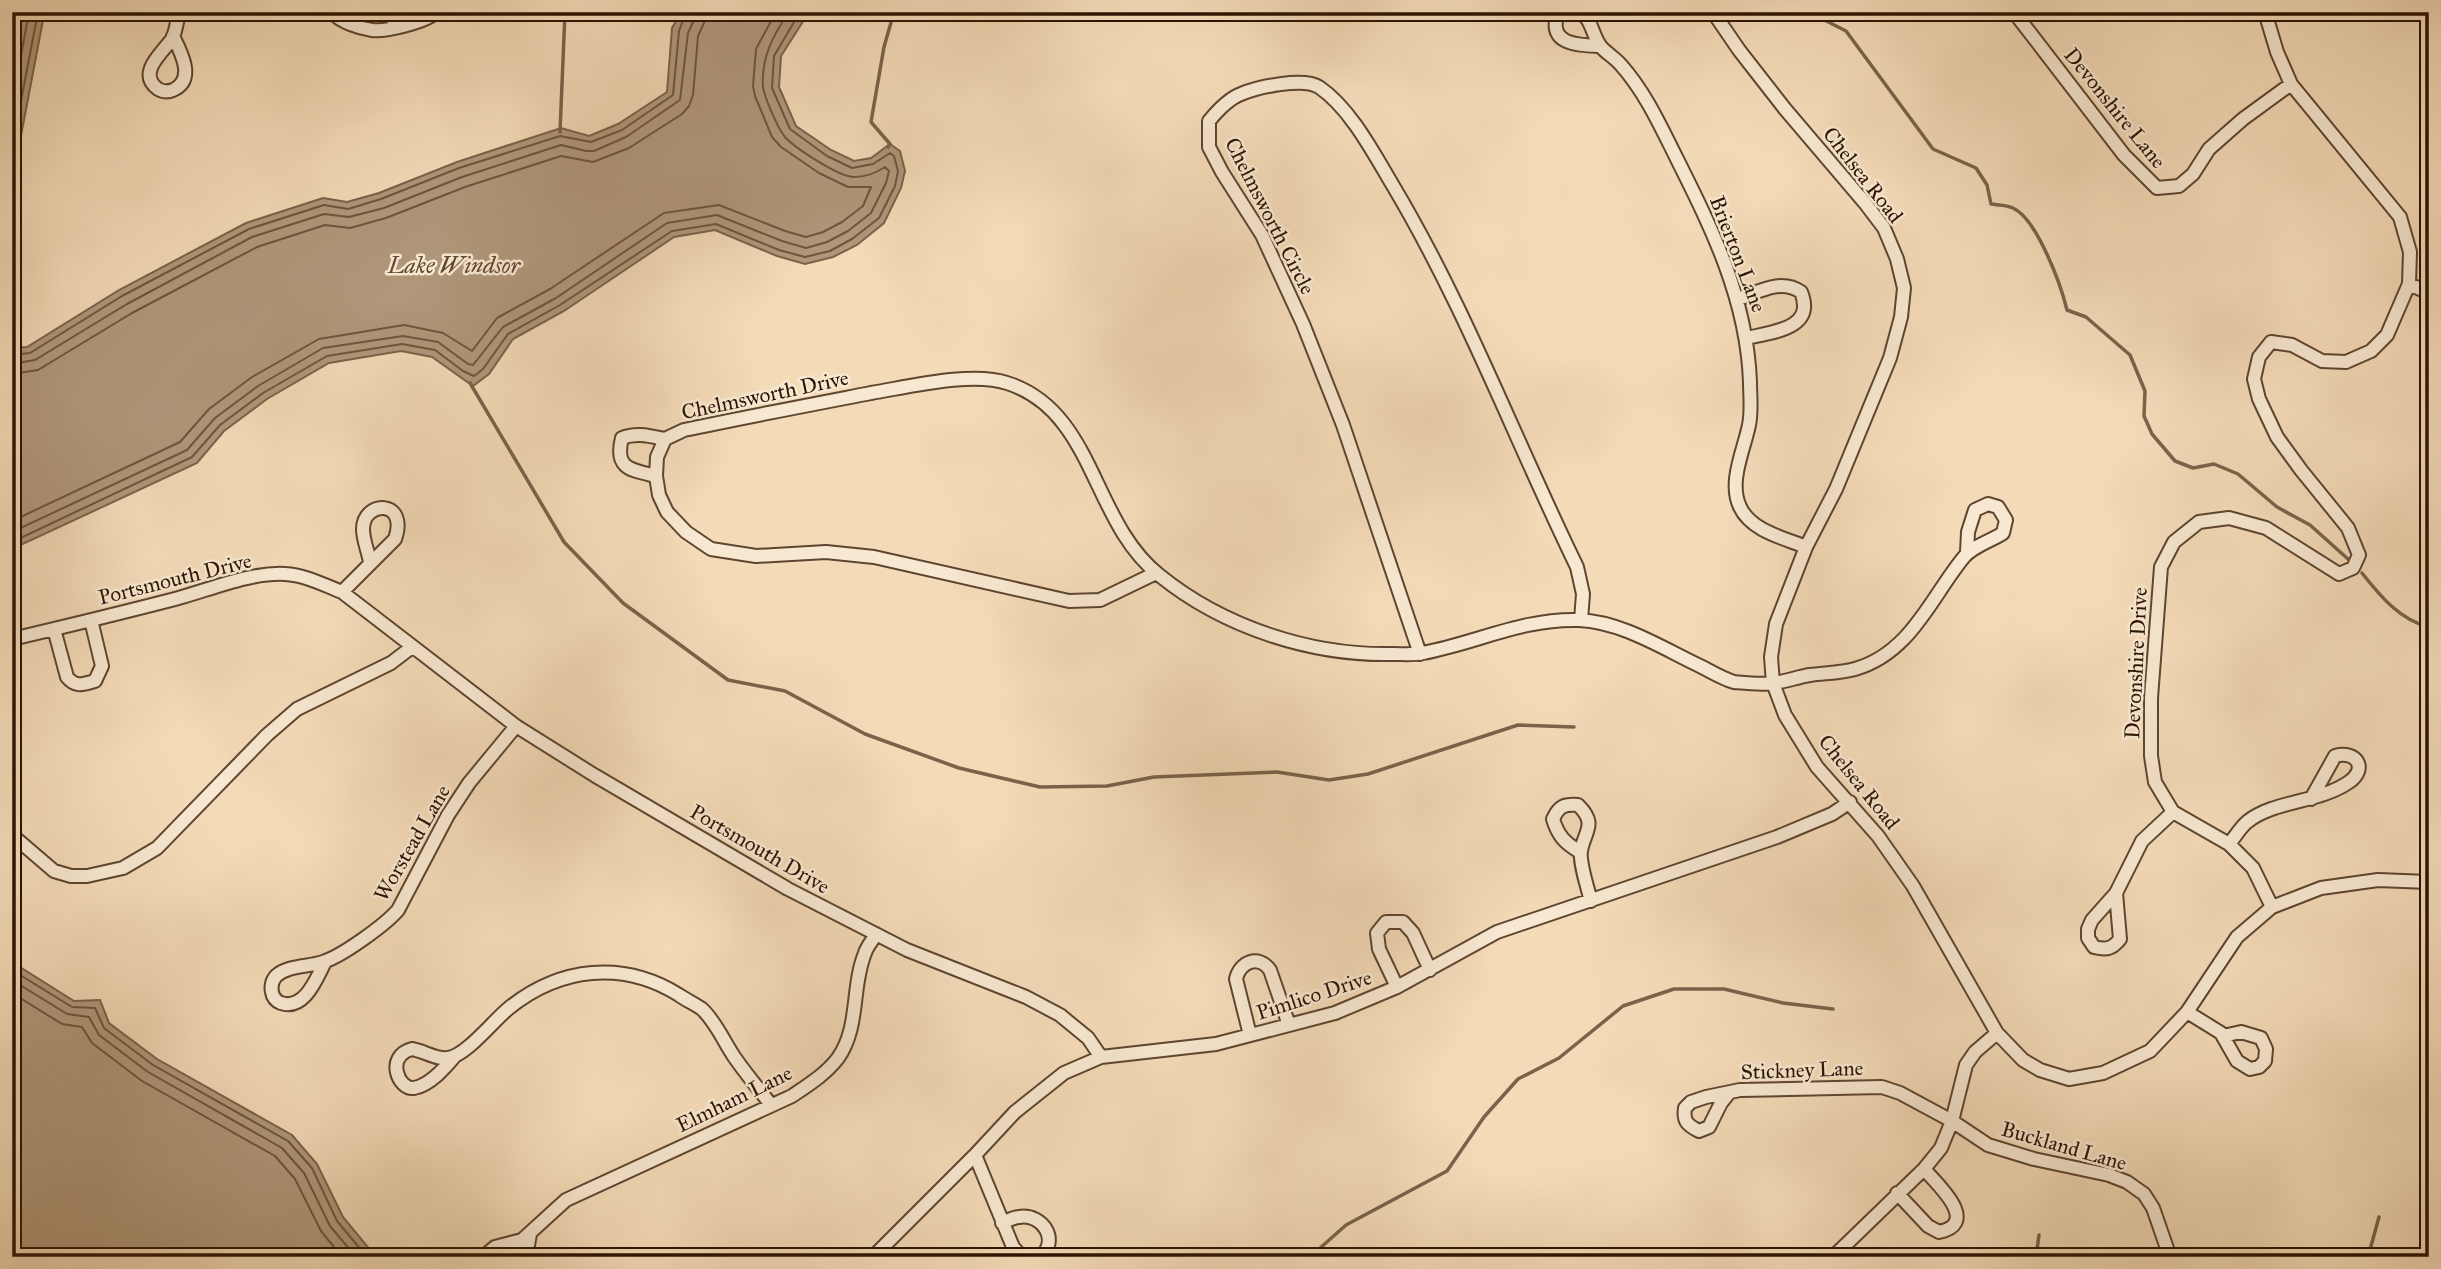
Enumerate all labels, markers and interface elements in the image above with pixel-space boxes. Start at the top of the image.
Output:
street label: Devonshire Lane [2058,42,2172,174]
street label: Chelsea Road [1817,122,1909,229]
street label: Chelmsworth Circle [1219,133,1321,299]
street label: Brierton Lane [1704,192,1772,316]
water label: Lake Windsor [387,251,521,279]
street label: Chelmsworth Drive [679,365,851,425]
street label: Portsmouth Drive [96,547,254,611]
street label: Devonshire Drive [2119,586,2153,740]
street label: Chelsea Road [1813,729,1906,835]
street label: Worstead Lane [368,780,456,906]
street label: Portsmouth Drive [686,799,835,900]
street label: Pimlico Drive [1253,964,1375,1026]
street label: Stickney Lane [1740,1055,1864,1085]
street label: Elmham Lane [672,1060,796,1138]
street label: Buckland Lane [1998,1116,2130,1176]

